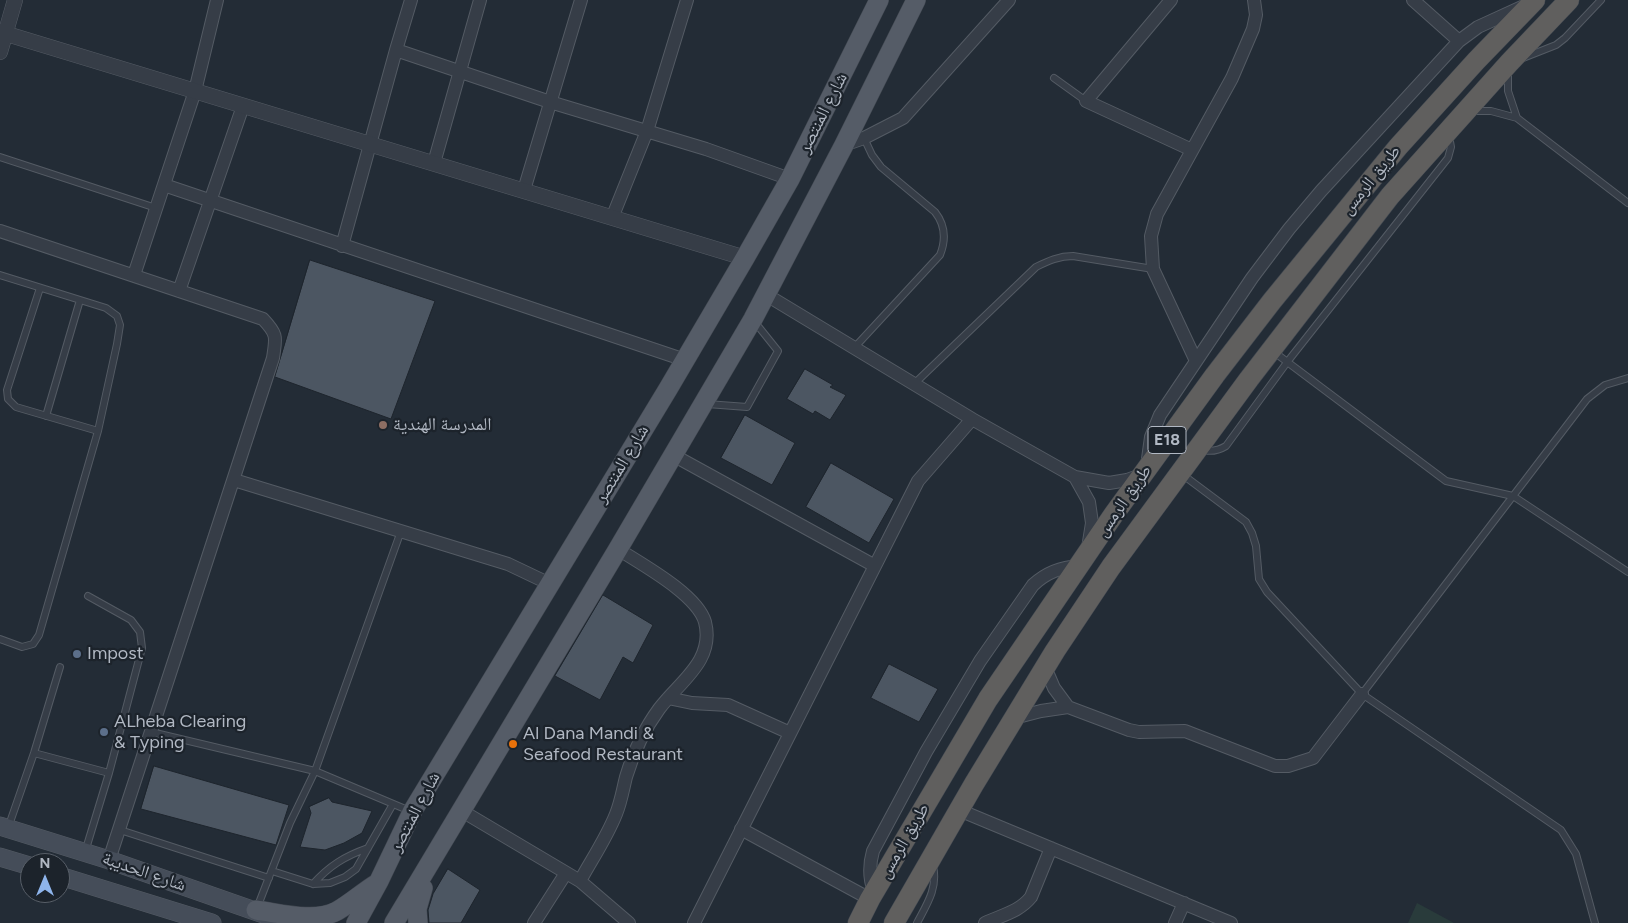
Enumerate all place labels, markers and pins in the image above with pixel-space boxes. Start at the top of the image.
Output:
place label: المدرسة الهندية [393,414,491,436]
marker: المدرسة الهندية [377,419,389,431]
place label: Impost [87,643,143,665]
marker: Impost [71,648,83,660]
place label: ALheba Clearing & Typing [114,711,246,754]
place label: Al Dana Mandi & Seafood Restaurant [523,723,683,766]
marker: ALheba Clearing & Typing [98,726,110,738]
marker: Al Dana Mandi & Seafood Restaurant [507,738,519,750]

